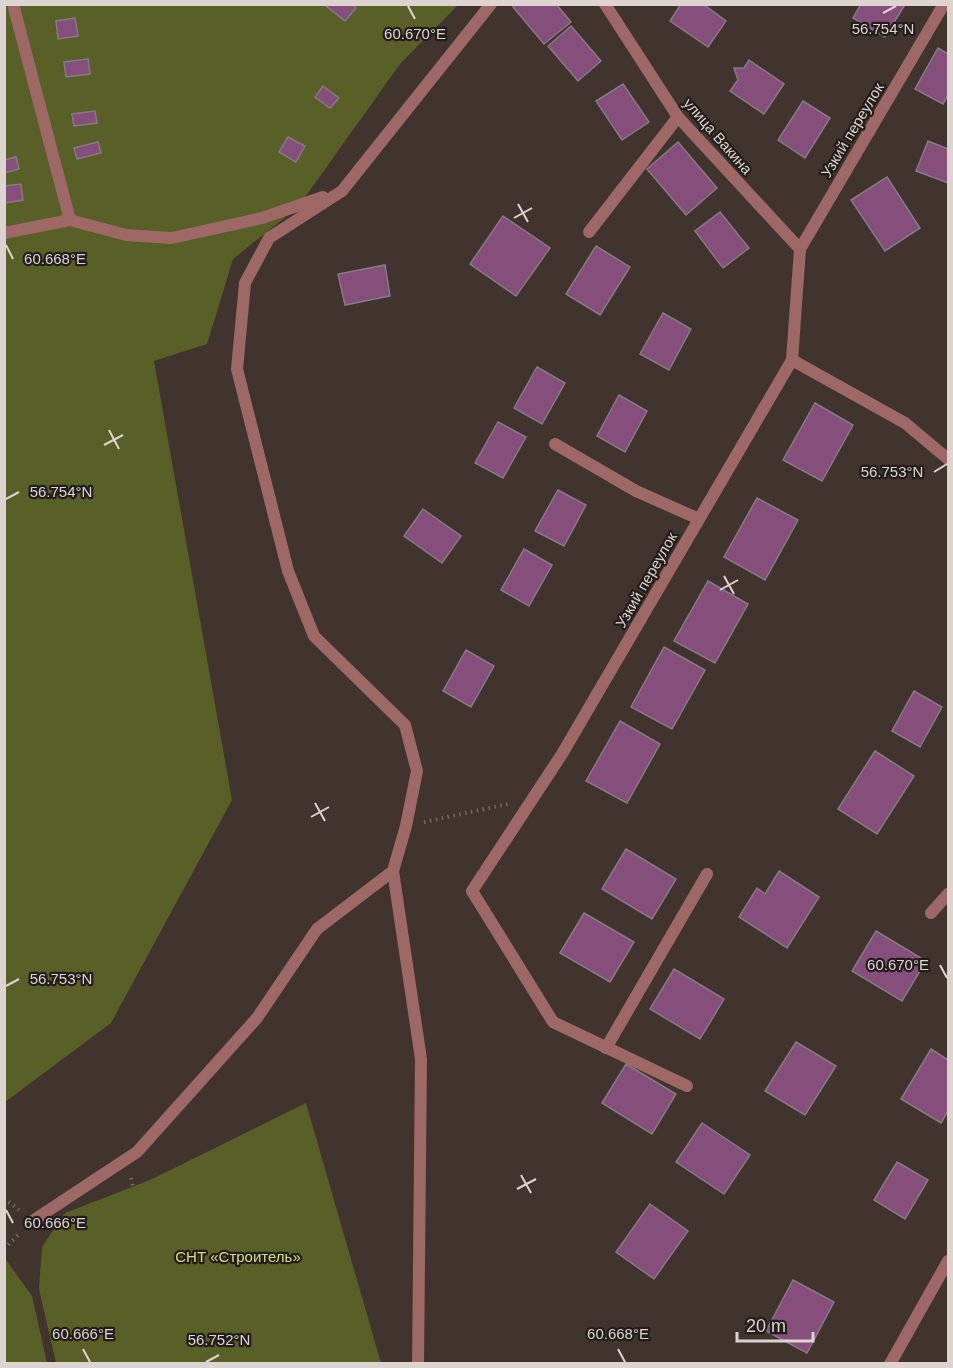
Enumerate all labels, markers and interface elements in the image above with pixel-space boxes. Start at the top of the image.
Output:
text: 56.754°N [852,20,914,37]
text: 60.670°E [384,25,446,42]
street label: Узкий переулок [817,79,887,180]
street label: улица Вакина [680,94,756,178]
text: 60.668°E [24,250,86,267]
text: 56.753°N [861,463,923,480]
text: 56.754°N [30,483,92,500]
street label: Узкий переулок [612,529,680,631]
text: 60.670°E [867,956,929,973]
text: 56.753°N [30,970,92,987]
text: 60.666°E [24,1214,86,1231]
park label: СНТ «Строитель» [175,1248,301,1265]
scale bar [737,1305,814,1343]
text: 20 m [746,1316,786,1336]
text: 60.666°E [52,1325,114,1342]
text: 60.668°E [587,1325,649,1342]
text: 56.752°N [188,1331,250,1348]

